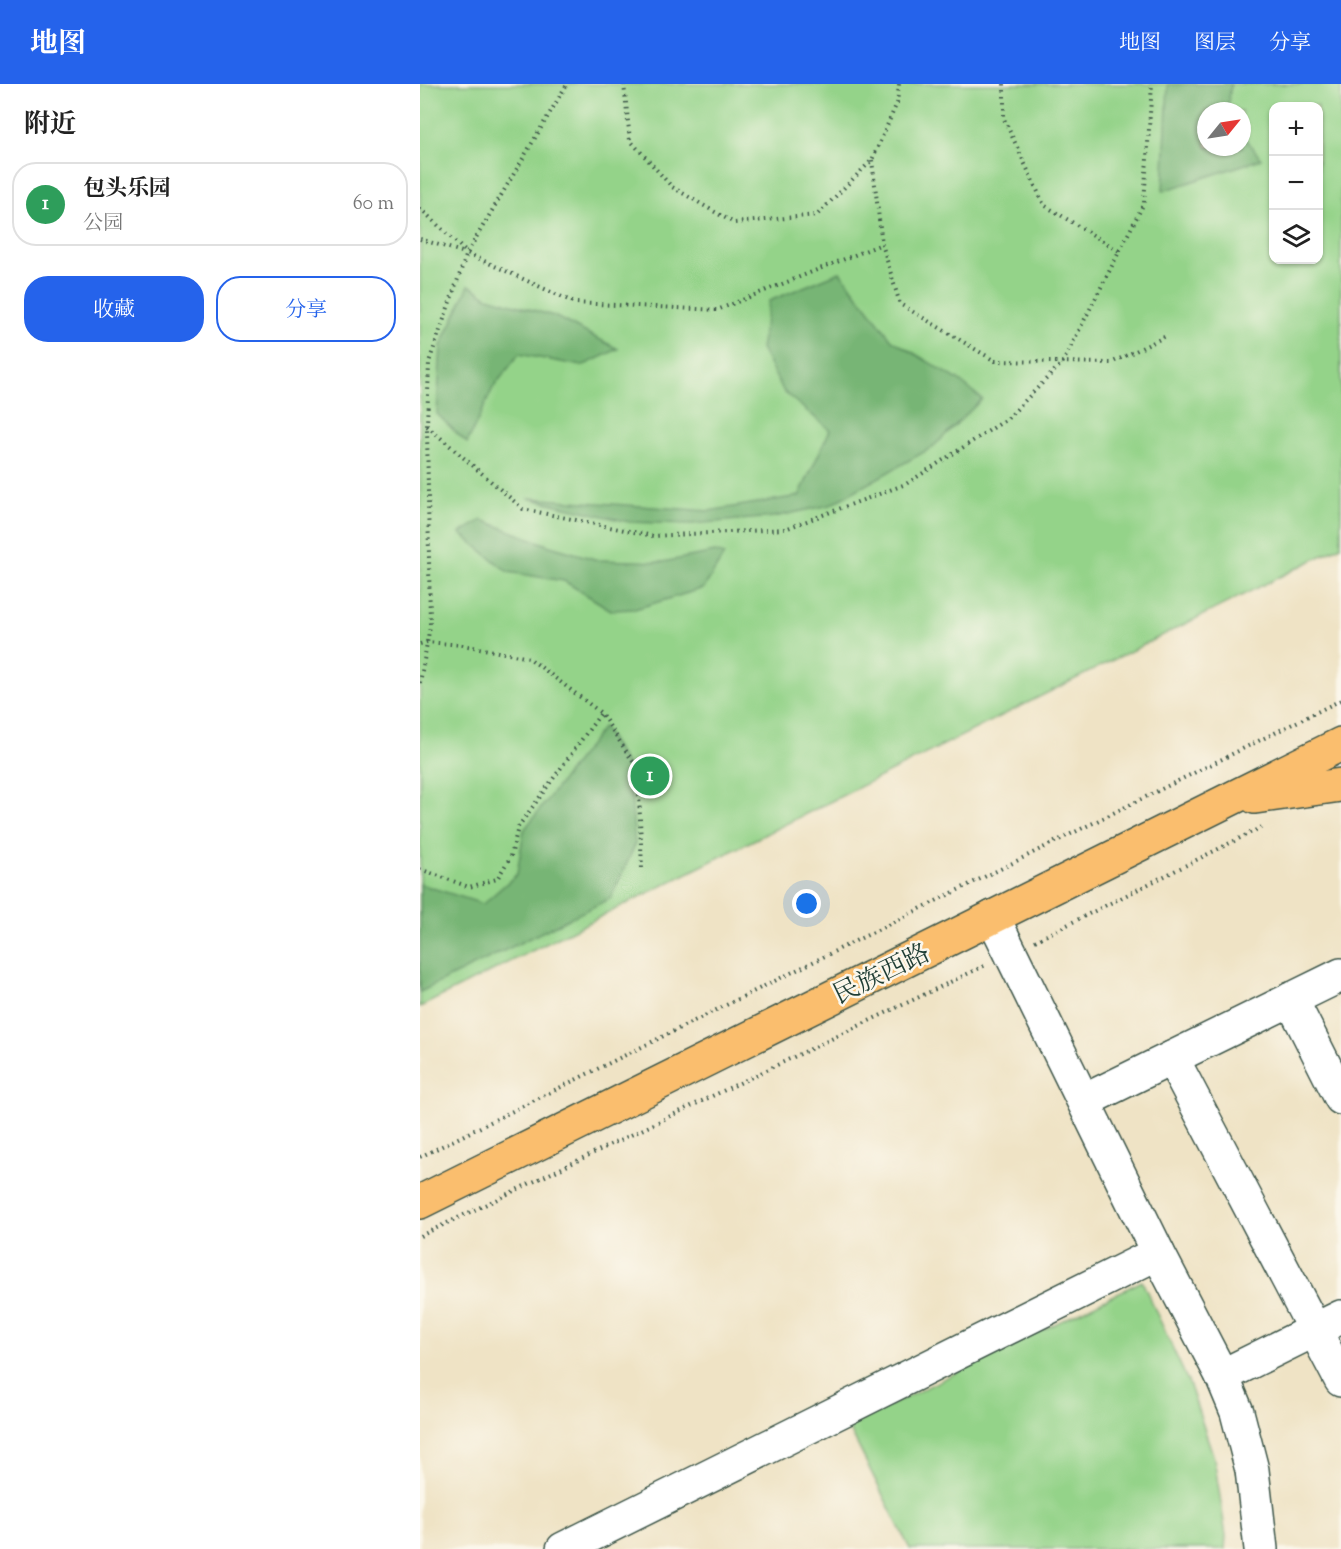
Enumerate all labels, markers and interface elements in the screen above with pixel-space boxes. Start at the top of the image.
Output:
text: 地图 [30,25,86,65]
text: 地图 [1119,29,1161,59]
text: 图层 [1194,29,1236,59]
text: 分享 [1269,29,1311,59]
north arrow [1197,102,1251,156]
map controls [1269,102,1323,264]
button: + [1269,102,1323,156]
text: 附近 [24,107,76,144]
button: − [1269,156,1323,210]
text: 包头乐园 [83,174,171,206]
text: 1 [42,190,49,219]
text: 60 m [353,190,394,219]
text: 公园 [83,210,123,239]
button: layers [1269,210,1323,264]
button: 收藏 [24,276,204,342]
button: 分享 [216,276,396,342]
pin: 1 [630,754,670,798]
your location [792,889,821,918]
street label: 民族西路 [827,936,937,1015]

